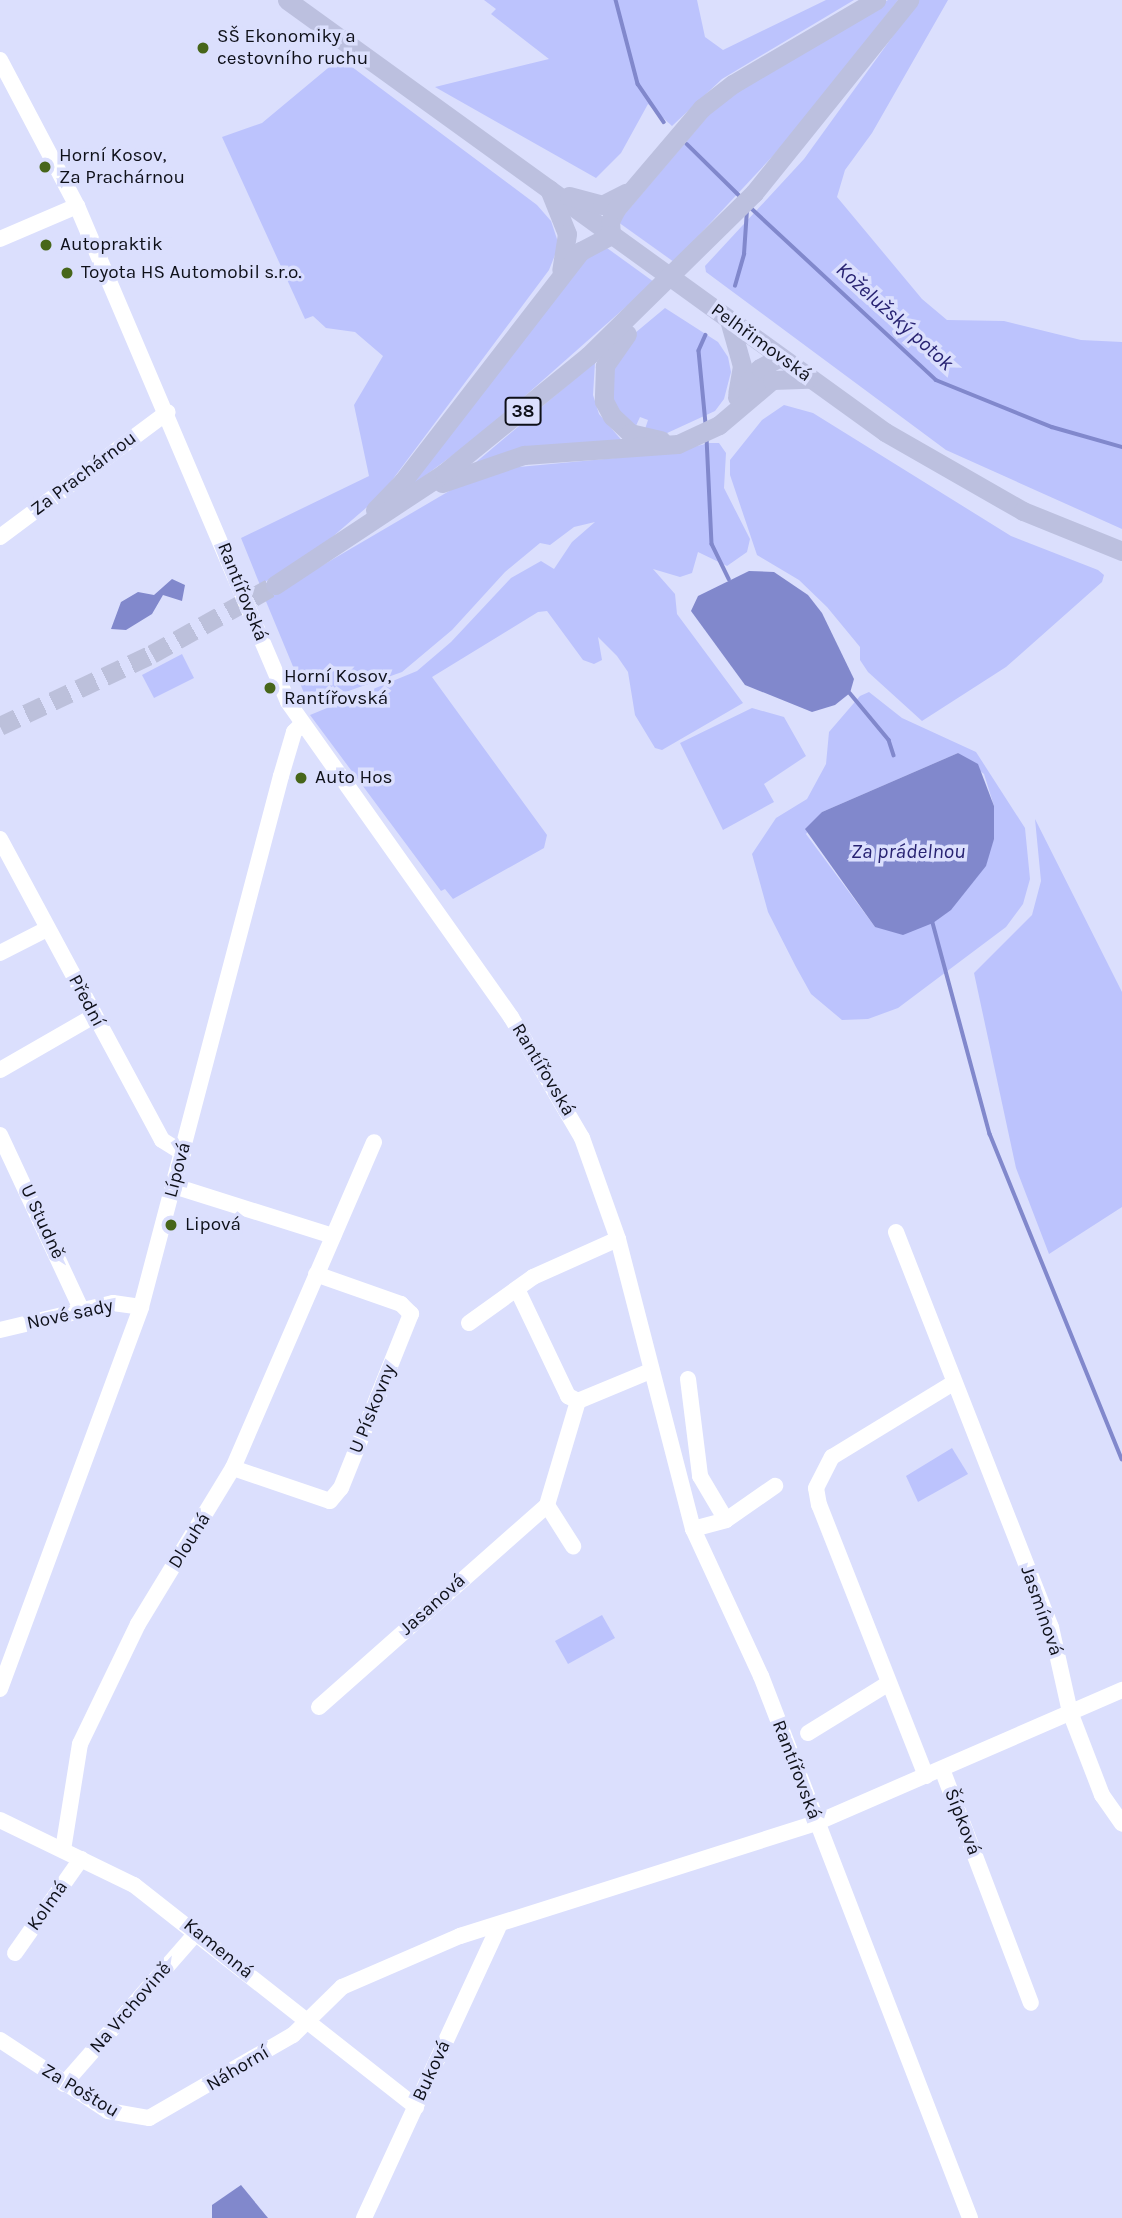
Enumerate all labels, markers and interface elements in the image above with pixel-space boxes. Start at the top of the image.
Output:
place label: SŠ Ekonomiky a cestovního ruchu [217,26,368,70]
marker: SŠ Ekonomiky a cestovního ruchu [195,40,211,56]
place label: Horní Kosov, Za Prachárnou [59,145,185,189]
marker: Horní Kosov, Za Prachárnou [37,159,53,175]
place label: Autopraktik [60,234,163,256]
marker: Autopraktik [38,237,54,253]
water label: Koželužský potok [831,257,959,375]
place label: Toyota HS Automobil s.r.o. [81,262,302,284]
marker: Toyota HS Automobil s.r.o. [59,265,75,281]
street label: Pelhřimovská [706,299,816,387]
road number: 38 [504,396,542,426]
street label: Za Prachárnou [27,427,141,521]
street label: Rantířovská [212,539,272,645]
place label: Horní Kosov, Rantířovská [284,666,391,710]
marker: Horní Kosov, Rantířovská [262,680,278,696]
place label: Auto Hos [315,767,393,789]
marker: Auto Hos [293,770,309,786]
water label: Za prádelnou [851,838,965,864]
street label: Přední [63,971,109,1031]
street label: Rantířovská [506,1019,580,1121]
street label: Lípová [160,1140,196,1200]
street label: U Studně [15,1181,69,1263]
place label: Lipová [185,1214,241,1236]
marker: Lipová [163,1217,179,1233]
street label: Nové sady [25,1295,115,1335]
street label: U Pískovny [345,1361,401,1457]
street label: Dlouhá [164,1509,216,1573]
street label: Jasmínová [1015,1563,1067,1659]
street label: Jasanová [395,1570,471,1640]
street label: Rantířovská [767,1717,825,1823]
street label: Šípková [939,1786,985,1858]
street label: Kolmá [23,1877,73,1935]
street label: Kamenná [179,1914,257,1984]
street label: Na Vrchovině [85,1958,177,2058]
street label: Buková [408,2037,456,2105]
street label: Náhorní [202,2041,274,2097]
street label: Za Poštou [37,2059,123,2123]

